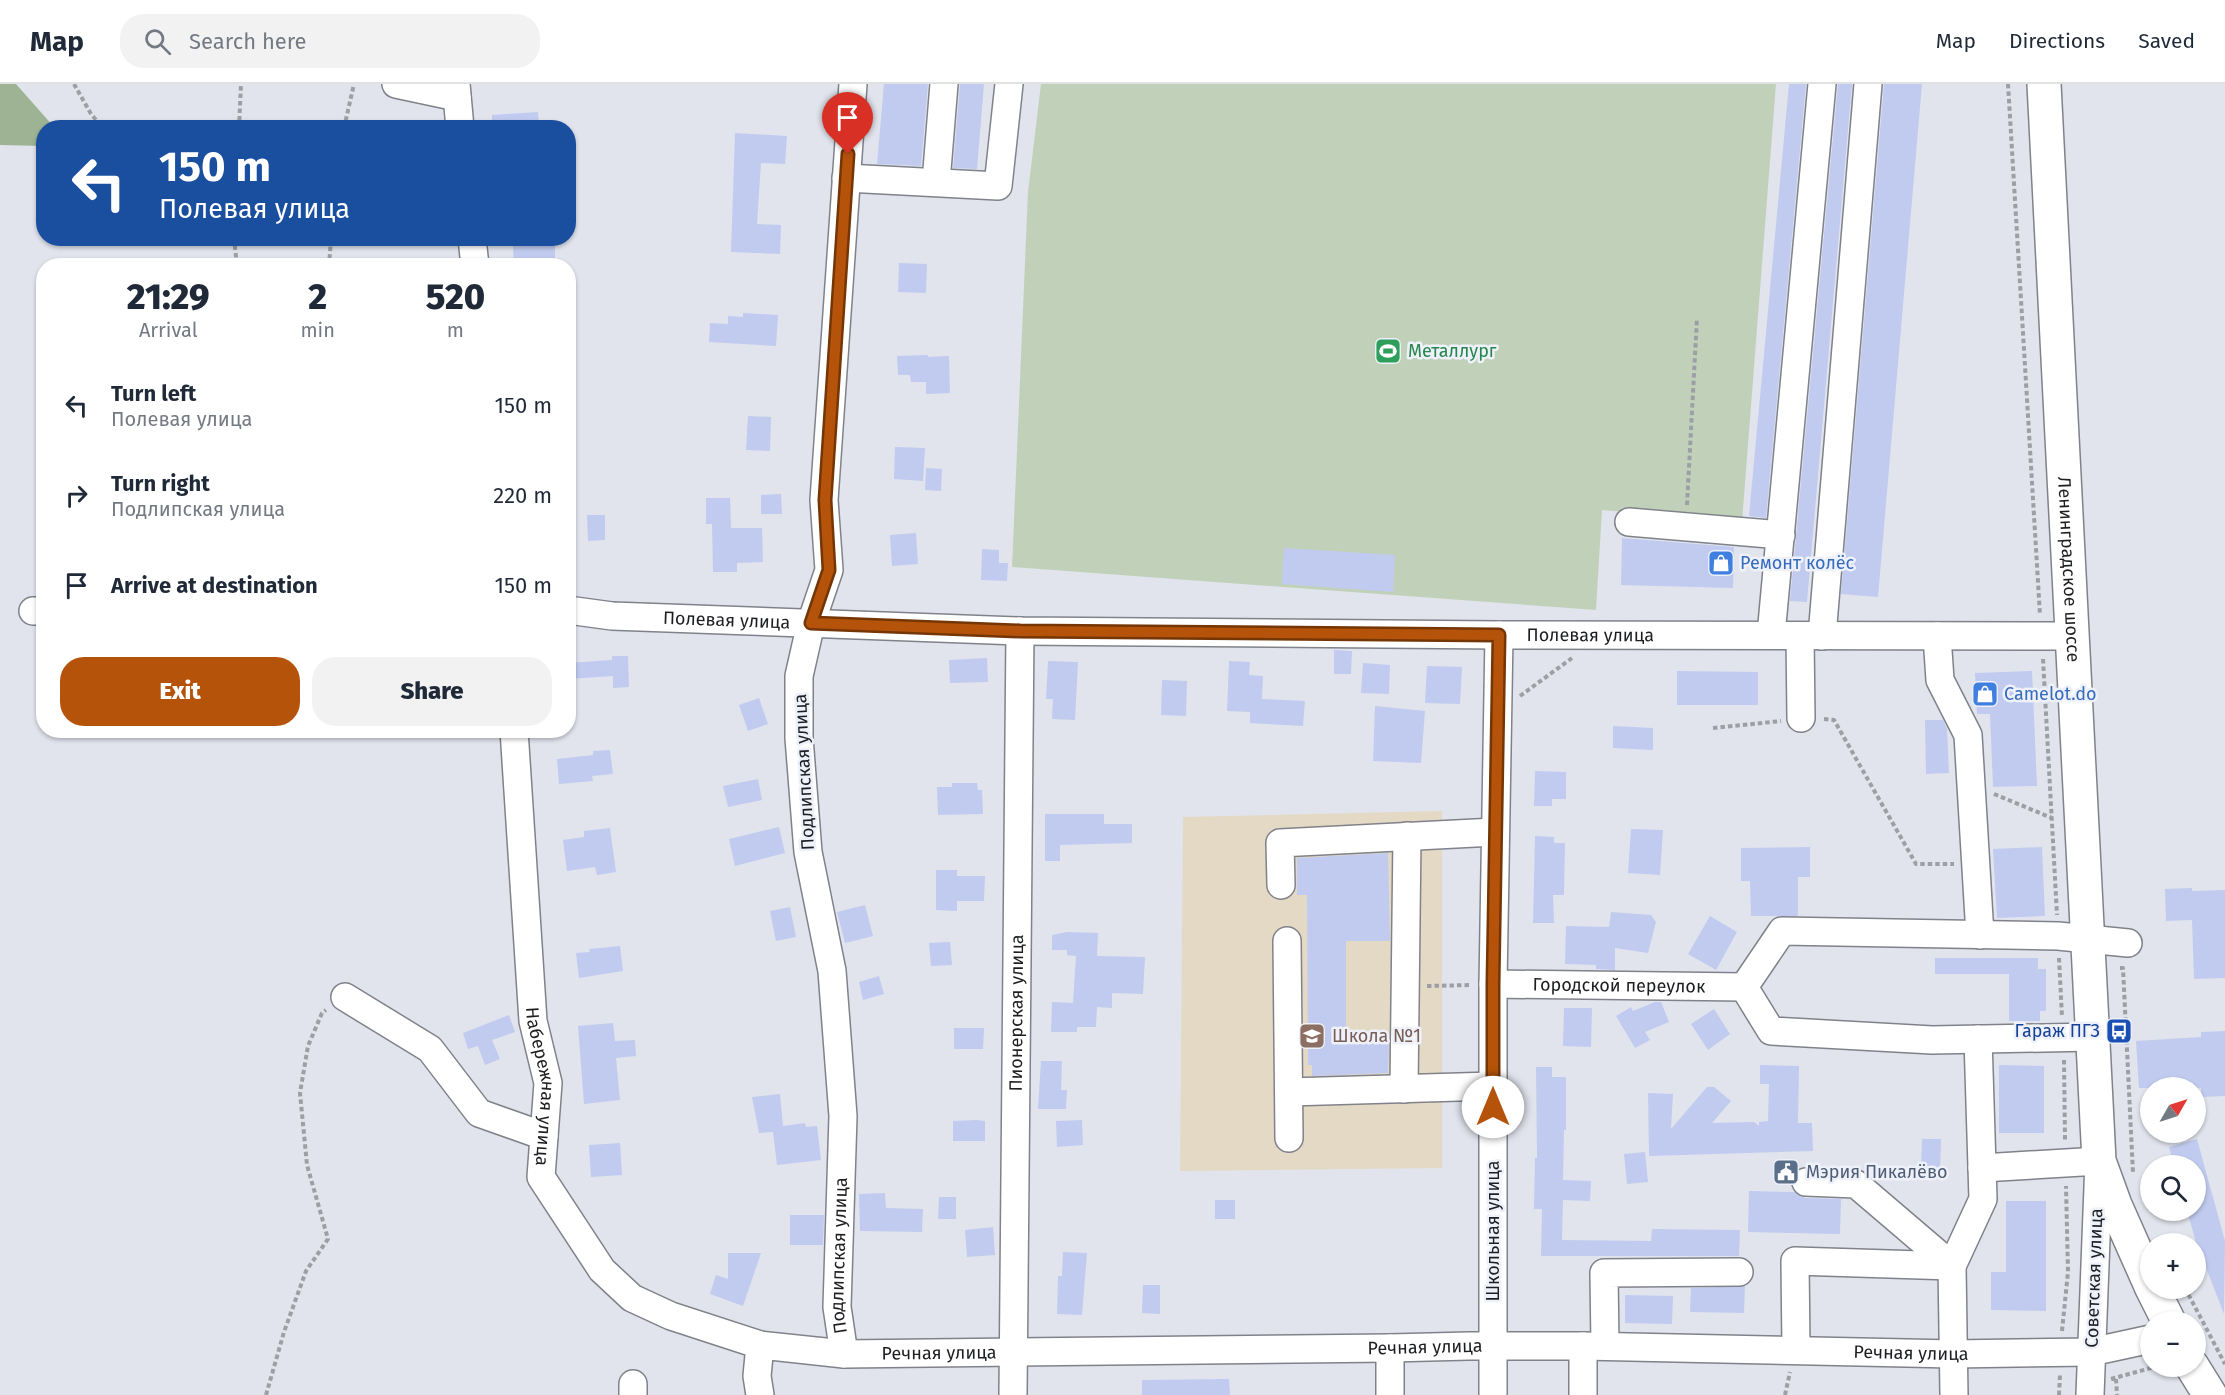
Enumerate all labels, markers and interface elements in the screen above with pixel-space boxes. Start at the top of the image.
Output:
search box [120,14,540,68]
text: Map [30,25,84,58]
icon: search [141,25,174,58]
text: Search here [189,28,307,55]
text: Map [1936,28,1976,54]
text: Directions [2009,28,2105,54]
text: Saved [2138,28,2195,54]
pin [822,92,873,154]
icon: arrive [831,101,864,134]
text: 150 m [159,142,271,192]
icon: left [60,144,138,222]
text: Полевая улица [159,193,350,225]
text: 21:29 [127,275,210,319]
text: 2 [308,275,327,319]
text: 520 [426,275,485,319]
text: Arrival [139,318,198,342]
text: min [300,318,335,342]
text: m [447,318,464,342]
sports icon: Металлург [1373,336,1403,366]
place label: Металлург [1408,340,1497,362]
text: Turn left [111,380,196,407]
icon: left [60,389,93,422]
text: 150 m [494,392,552,419]
text: Полевая улица [111,407,252,431]
text: Turn right [111,470,210,497]
street label: Ленинградское шоссе [2053,476,2085,663]
icon: right [60,479,93,512]
text: 220 m [493,482,552,509]
text: Подлипская улица [111,497,285,521]
shop icon: Ремонт колёс [1706,548,1736,578]
place label: Ремонт колёс [1740,552,1855,574]
icon: arrive [60,569,93,602]
text: Arrive at destination [111,572,318,599]
text: 150 m [494,572,552,599]
street label: Полевая улица [662,607,791,634]
street label: Полевая улица [1527,624,1654,646]
button: Exit [60,657,300,726]
button: Share [312,657,552,726]
shop icon: Camelot.do [1970,679,2000,709]
place label: Camelot.do [2004,683,2097,705]
street label: Подлипская улица [789,693,819,851]
street label: Пионерская улица [1005,934,1028,1092]
street label: Городской переулок [1533,973,1706,998]
street label: Набережная улица [521,1006,559,1167]
bus stop icon: Гараж ПГЗ [2104,1016,2134,1046]
place label: Гараж ПГЗ [2015,1020,2100,1042]
school or university icon: Школа №1 [1297,1021,1327,1051]
place label: Школа №1 [1332,1025,1421,1047]
position arrow [1461,1075,1525,1139]
north arrow [2140,1077,2206,1143]
map controls [2140,1077,2206,1377]
button: search [2140,1155,2206,1221]
public building icon: Мэрия Пикалёво [1771,1157,1801,1187]
street label: Школьная улица [1482,1160,1504,1302]
place label: Мэрия Пикалёво [1806,1161,1947,1183]
street label: Подлипская улица [826,1177,852,1335]
street label: Советская улица [2081,1208,2107,1348]
button: + [2140,1233,2206,1299]
button: − [2140,1311,2206,1377]
street label: Речная улица [1367,1335,1482,1359]
street label: Речная улица [881,1341,997,1365]
street label: Речная улица [1853,1341,1969,1365]

